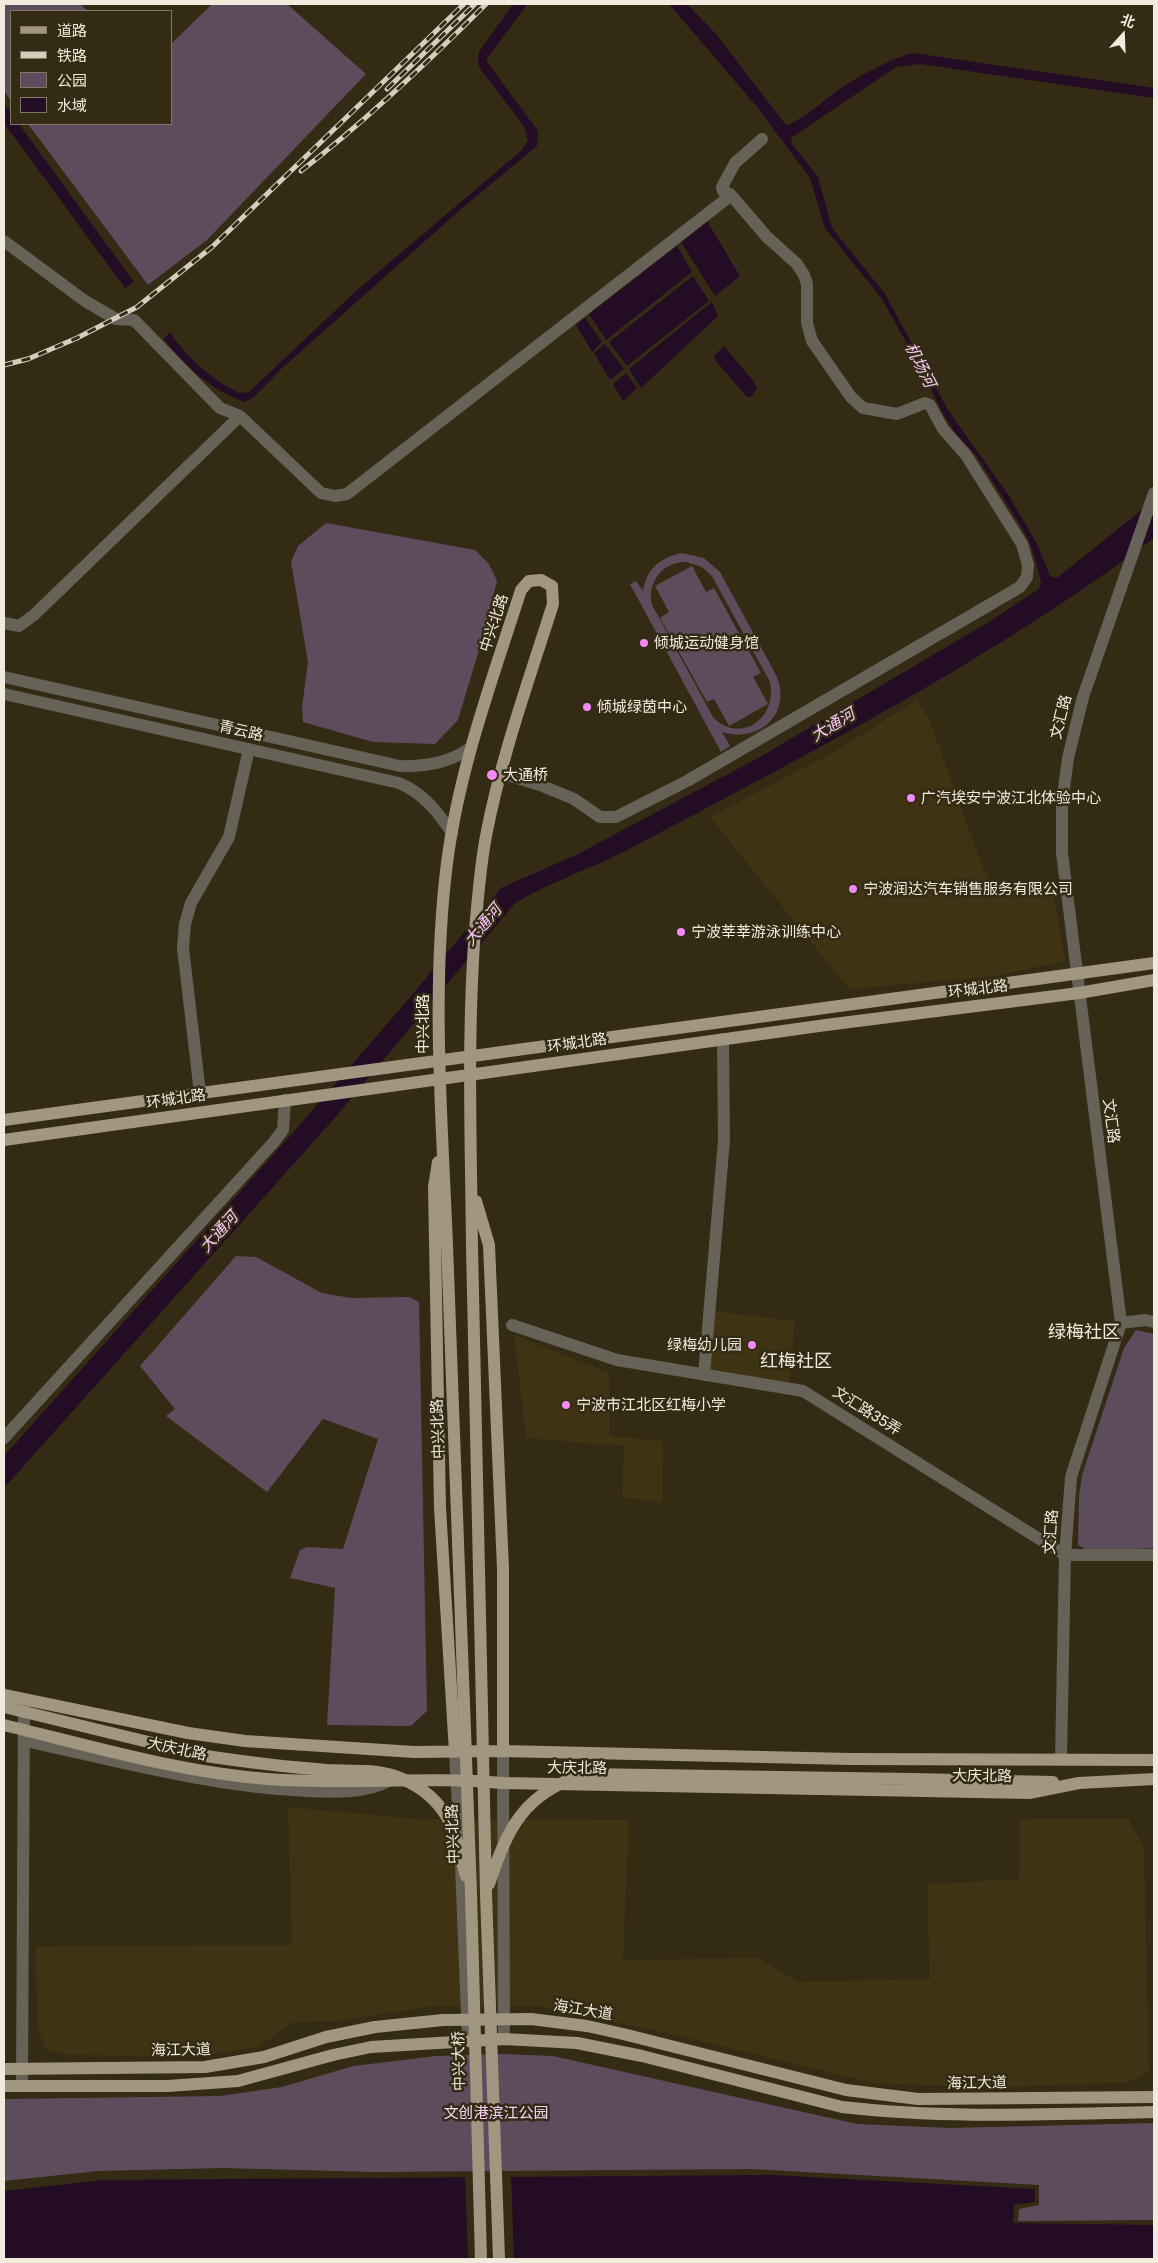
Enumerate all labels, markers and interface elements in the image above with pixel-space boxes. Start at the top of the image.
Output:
legend [10,10,172,125]
north arrow [1098,10,1148,60]
text: 北 [1119,10,1138,31]
text: 道路 [57,21,87,39]
text: 铁路 [57,46,87,64]
text: 公园 [57,71,87,89]
text: 水域 [57,96,87,114]
water label: 机场河 [901,339,939,391]
street label: 中兴北路 [476,592,512,654]
place label: 倾城运动健身馆 [654,634,759,652]
marker: 倾城运动健身馆 [638,637,650,649]
street label: 文汇路 [1047,693,1075,741]
place label: 倾城绿茵中心 [597,698,687,716]
marker: 倾城绿茵中心 [581,701,593,713]
water label: 大通河 [807,704,859,746]
street label: 青云路 [217,717,265,745]
place label: 大通桥 [503,766,548,784]
marker: 大通桥 [485,768,499,782]
place label: 广汽埃安宁波江北体验中心 [921,789,1101,807]
marker: 广汽埃安宁波江北体验中心 [905,792,917,804]
place label: 宁波润达汽车销售服务有限公司 [863,880,1073,898]
marker: 宁波润达汽车销售服务有限公司 [847,883,859,895]
water label: 大通河 [460,900,506,950]
place label: 宁波莘莘游泳训练中心 [691,923,841,941]
marker: 宁波莘莘游泳训练中心 [675,926,687,938]
street label: 环城北路 [947,976,1009,1002]
street label: 中兴北路 [414,994,432,1054]
street label: 环城北路 [546,1030,608,1056]
street label: 环城北路 [145,1086,207,1112]
street label: 文汇路 [1099,1098,1123,1144]
water label: 大通河 [196,1208,242,1256]
district label: 绿梅社区 [1048,1321,1120,1343]
place label: 绿梅幼儿园 [667,1336,742,1354]
marker: 绿梅幼儿园 [746,1339,758,1351]
district label: 红梅社区 [760,1350,832,1372]
street label: 文汇路35弄 [829,1383,905,1439]
place label: 宁波市江北区红梅小学 [576,1396,726,1414]
street label: 中兴北路 [428,1399,448,1459]
marker: 宁波市江北区红梅小学 [560,1399,572,1411]
street label: 文汇路 [1040,1509,1062,1555]
street label: 大庆北路 [146,1734,208,1764]
street label: 大庆北路 [547,1758,607,1778]
street label: 大庆北路 [952,1766,1012,1786]
street label: 中兴北路 [443,1804,463,1864]
street label: 海江大道 [552,1996,614,2024]
street label: 中兴大桥 [449,2031,469,2091]
street label: 海江大道 [151,2040,211,2060]
street label: 海江大道 [947,2073,1007,2093]
park label: 文创港滨江公园 [444,2104,548,2122]

